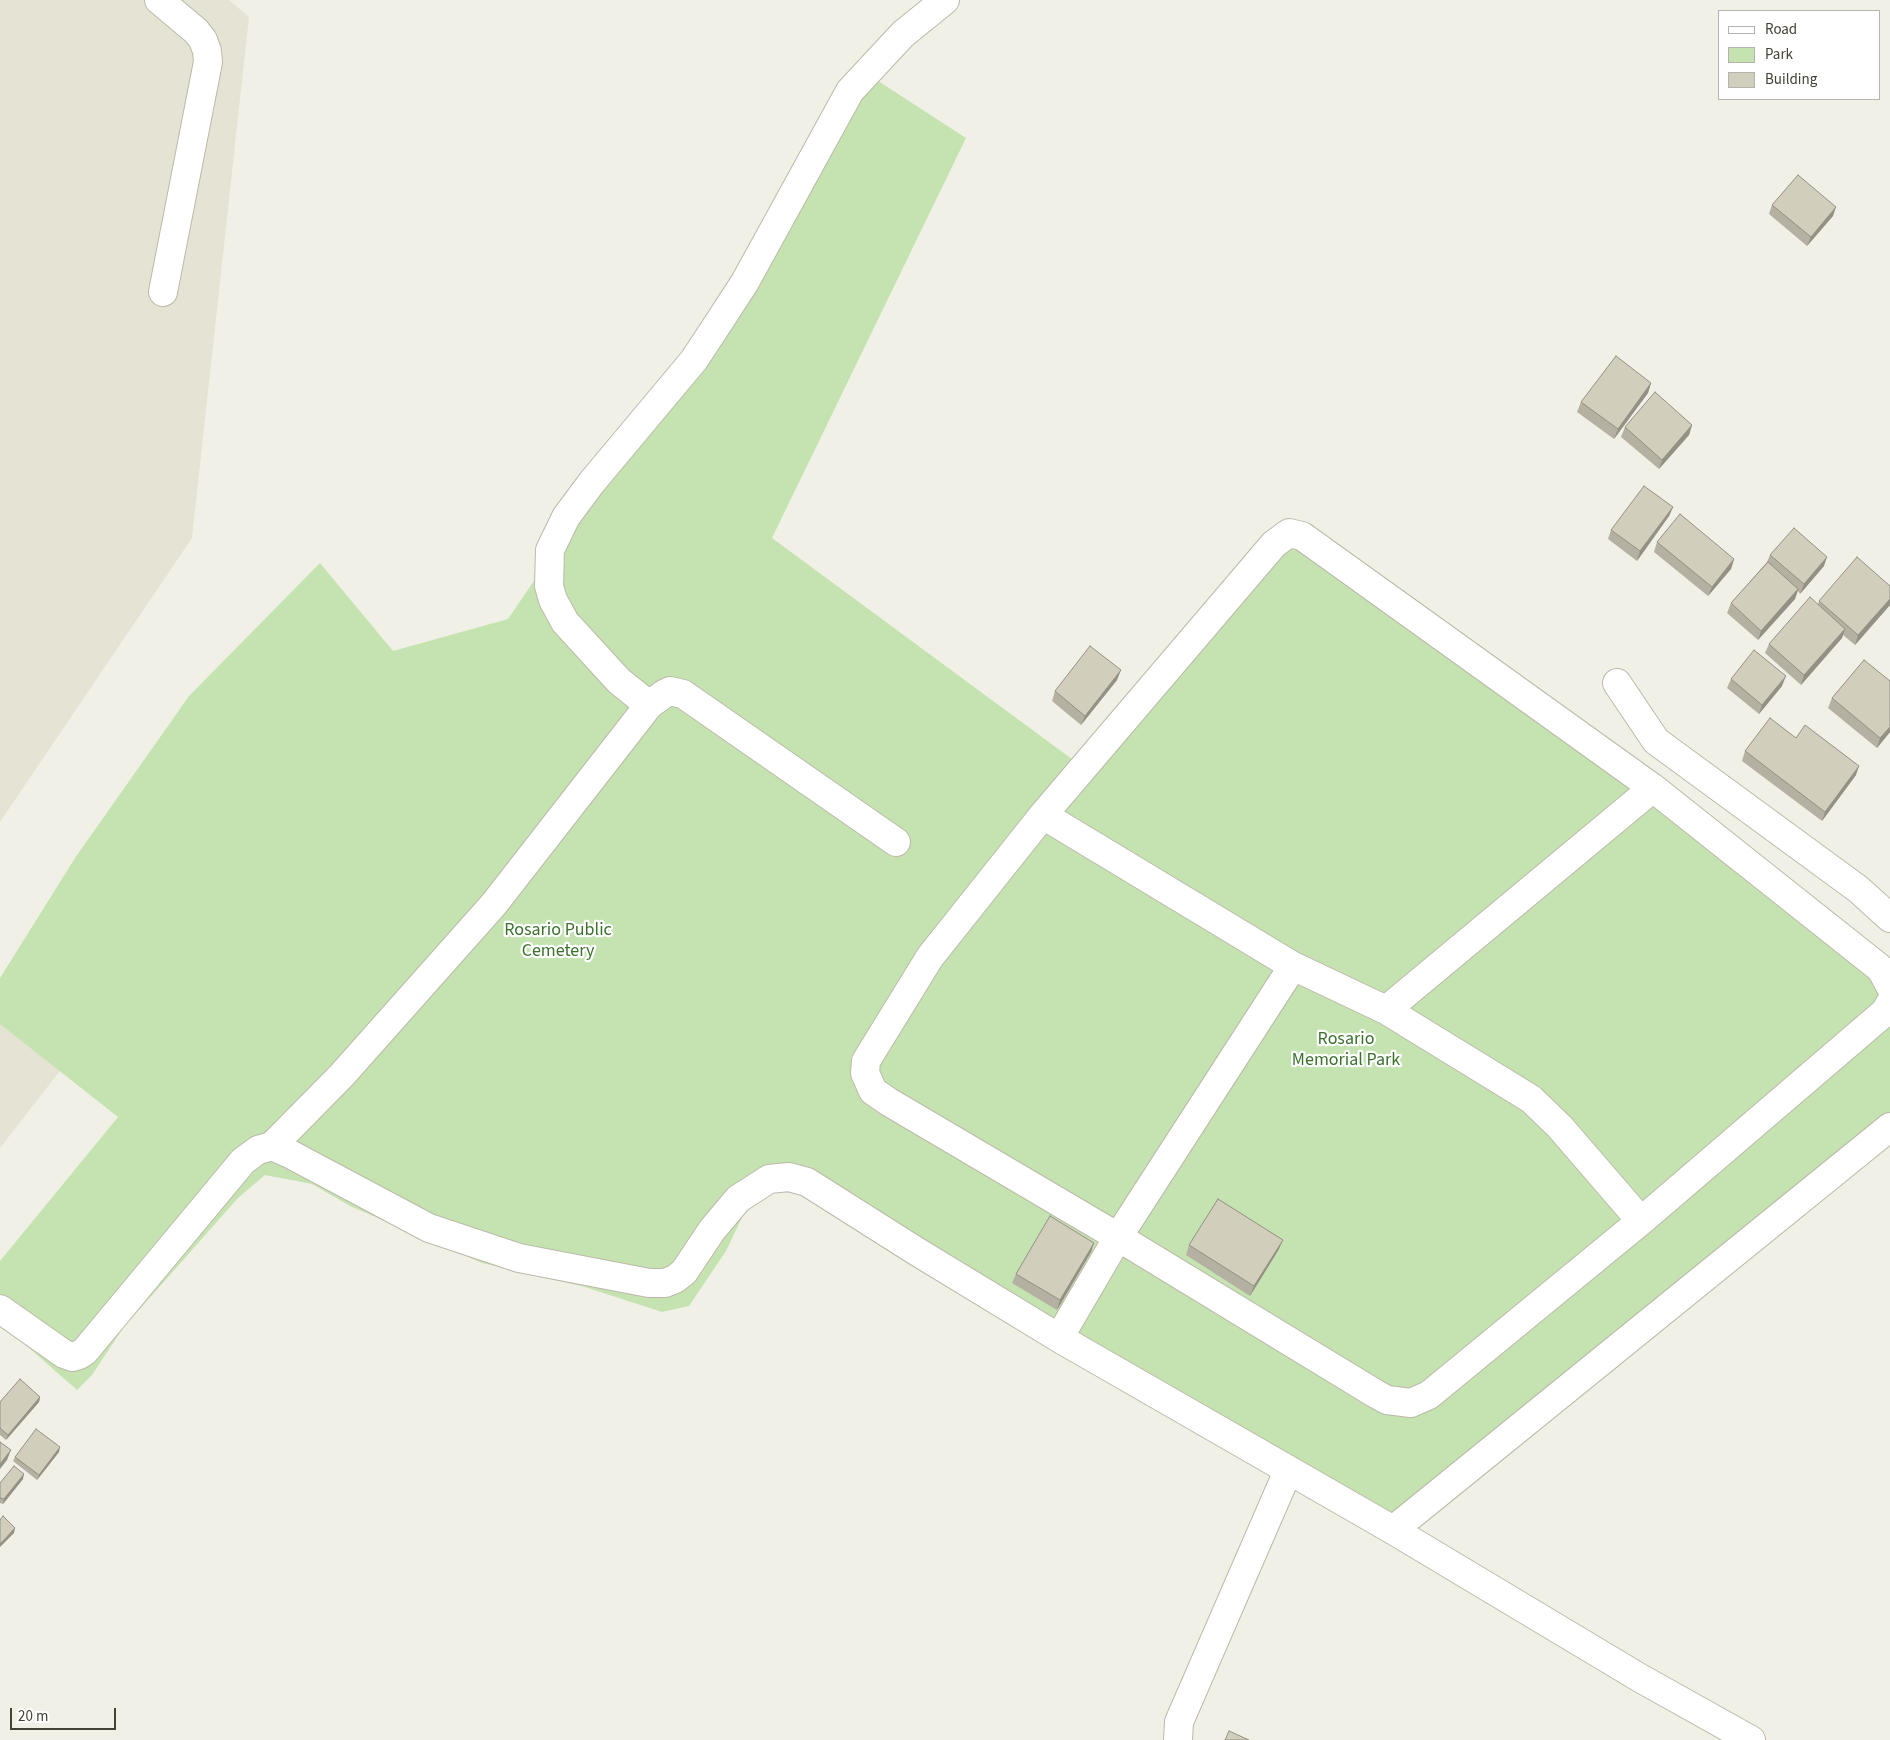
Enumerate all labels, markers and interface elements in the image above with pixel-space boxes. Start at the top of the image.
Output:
legend [1718,10,1880,100]
text: Road [1765,19,1797,40]
text: Park [1765,44,1793,65]
text: Building [1765,69,1817,90]
park label: Rosario Public Cemetery [504,920,612,962]
park label: Rosario Memorial Park [1292,1029,1400,1072]
scale bar [12,1698,119,1730]
text: 20 m [18,1706,48,1727]

